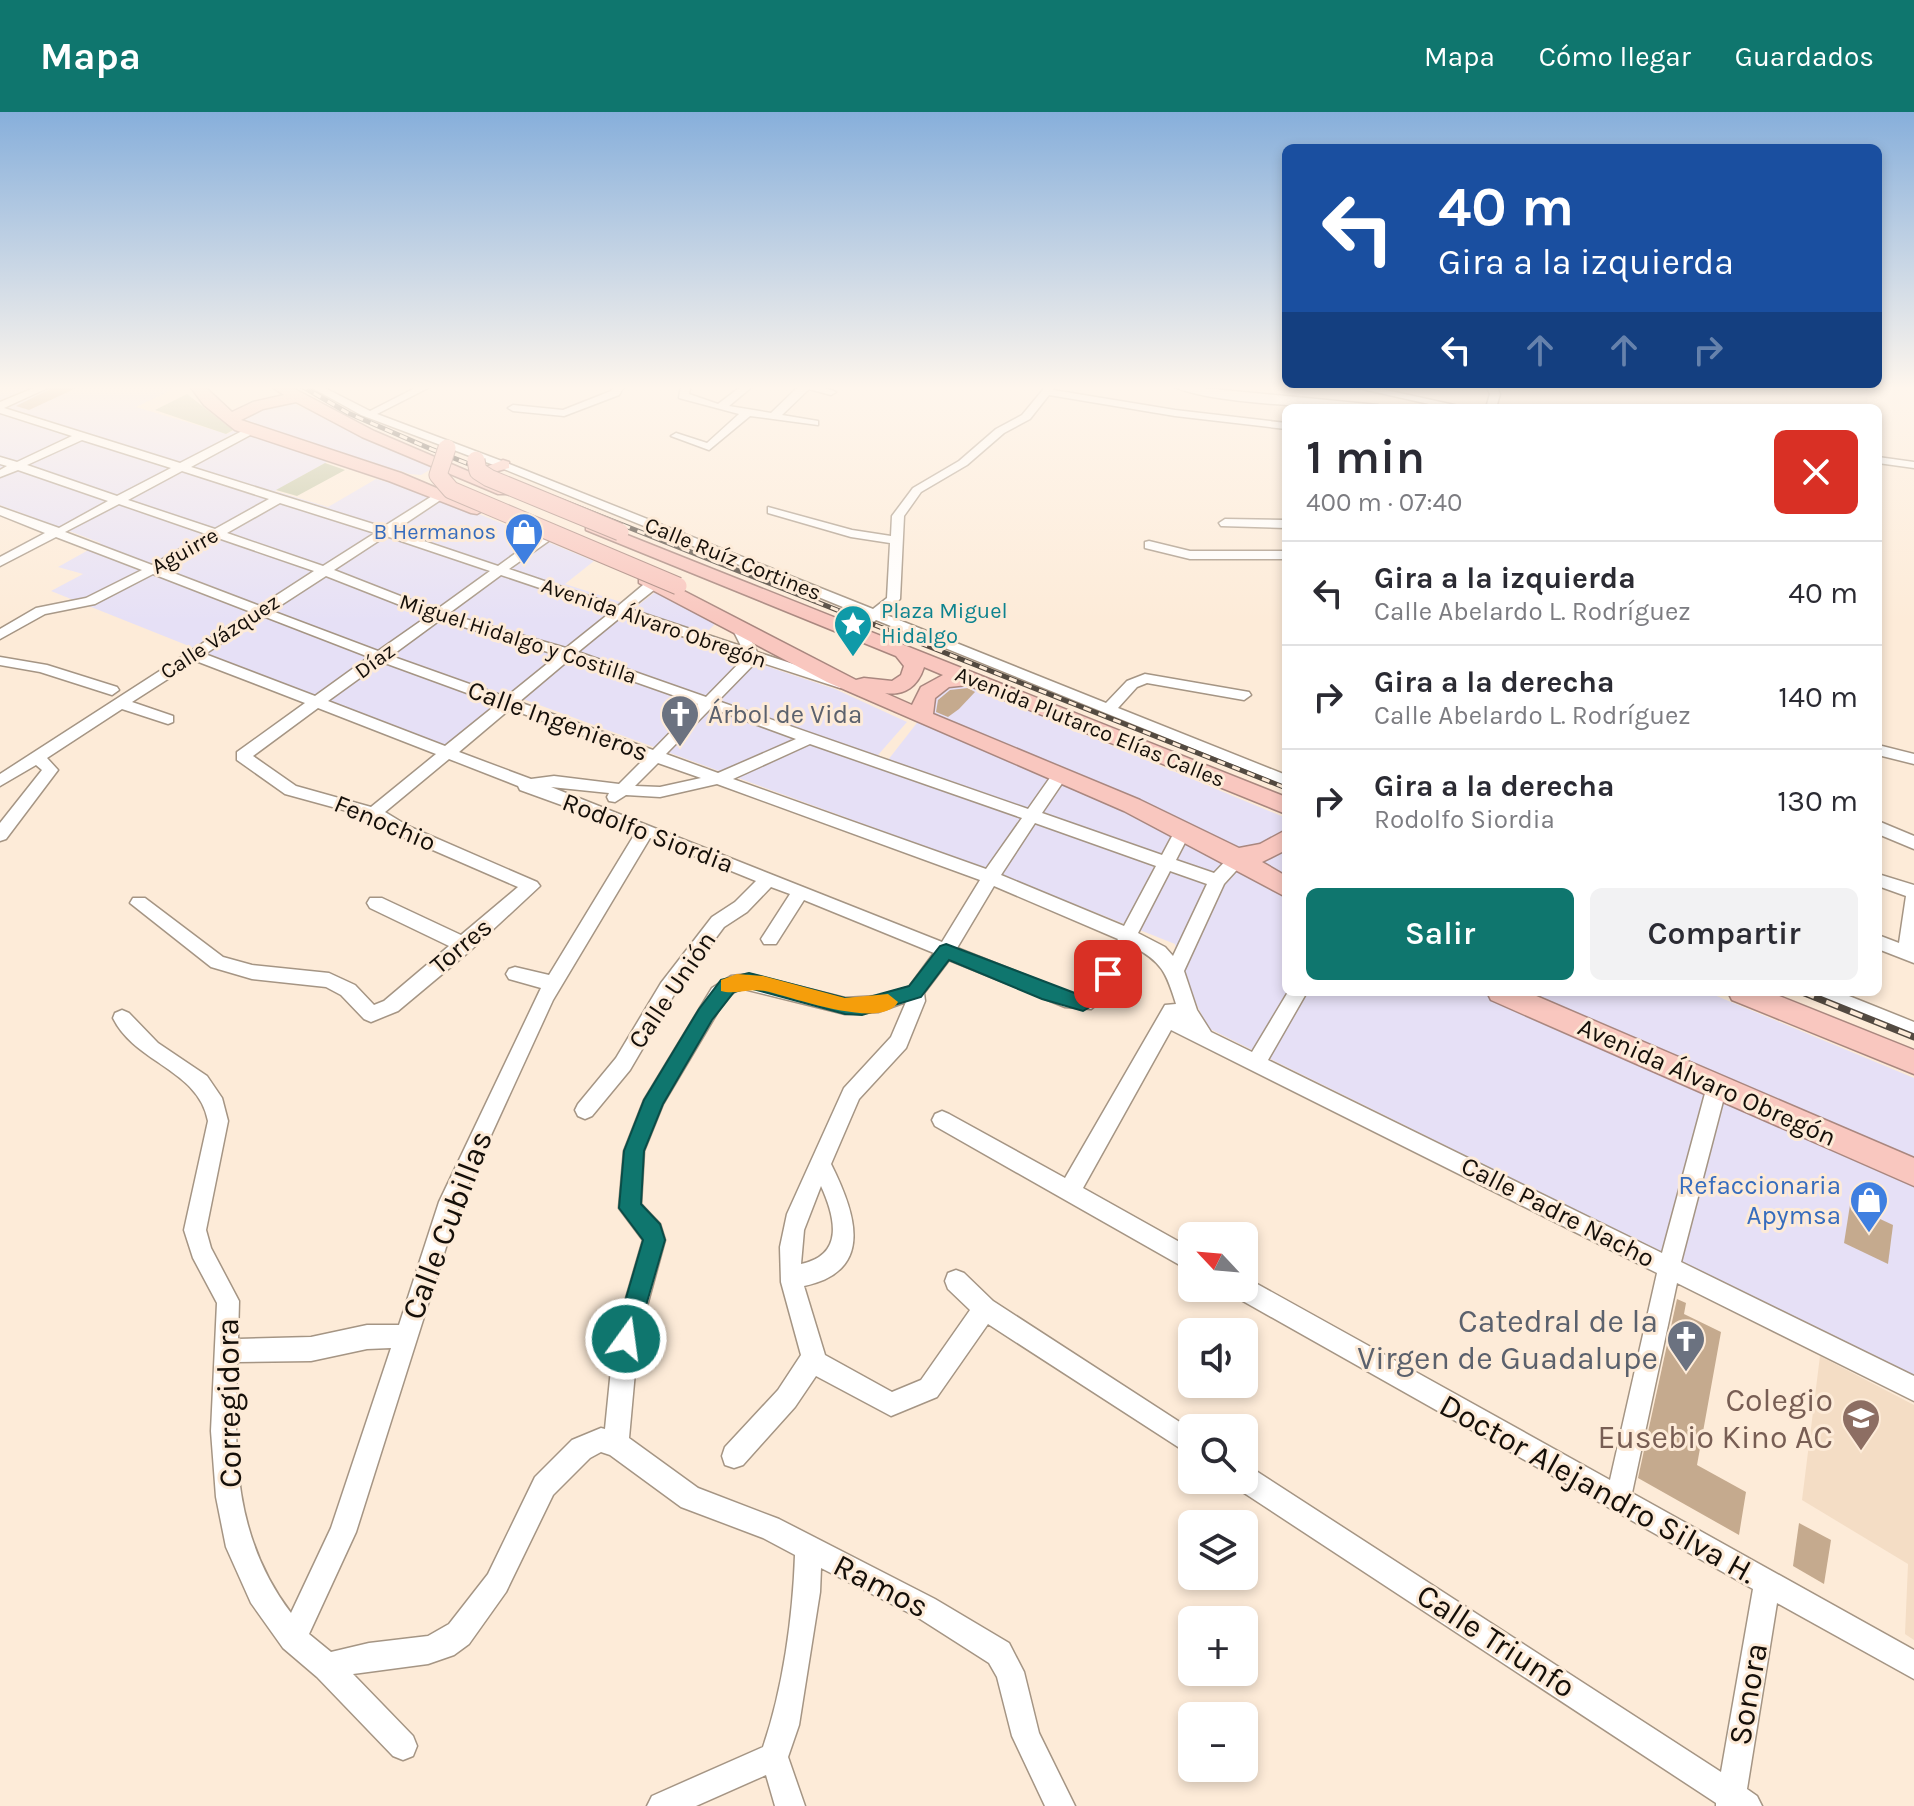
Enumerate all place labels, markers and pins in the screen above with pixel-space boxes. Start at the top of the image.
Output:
shop icon: B Hermanos [503,511,545,566]
place label: B Hermanos [374,519,496,545]
place label: Plaza Miguel Hidalgo [881,598,1008,649]
place icon: Plaza Miguel Hidalgo [832,603,874,658]
church icon: Árbol de Vida [659,693,701,748]
place label: Árbol de Vida [708,698,862,730]
pin [1074,940,1142,1008]
place label: Refaccionaria Apymsa [1678,1170,1841,1231]
shop icon: Refaccionaria Apymsa [1848,1179,1890,1234]
place label: Catedral de la Virgen de Guadalupe [1357,1303,1658,1377]
church icon: Catedral de la Virgen de Guadalupe [1665,1318,1707,1373]
place label: Colegio Eusebio Kino AC [1597,1382,1833,1456]
school or university icon: Colegio Eusebio Kino AC [1840,1397,1882,1452]

